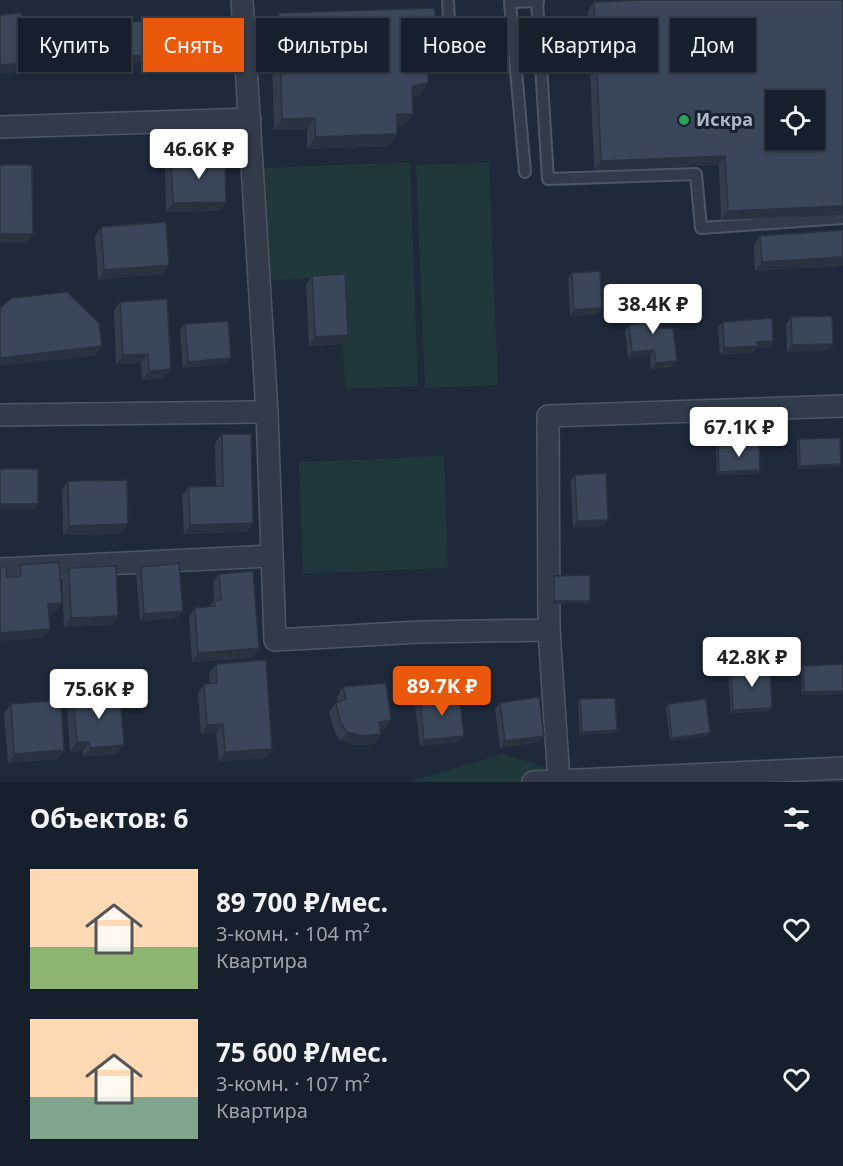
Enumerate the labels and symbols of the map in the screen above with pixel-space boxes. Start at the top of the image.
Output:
place label: Искра [696,107,753,131]
marker: Искра [677,113,691,127]
pin: 46.6K ₽ [144,129,254,180]
pin: 38.4K ₽ [598,284,708,335]
pin: 67.1K ₽ [684,407,794,458]
pin: 42.8K ₽ [697,637,807,688]
pin: 89.7K ₽ [387,666,497,717]
pin: 75.6K ₽ [44,669,154,720]

